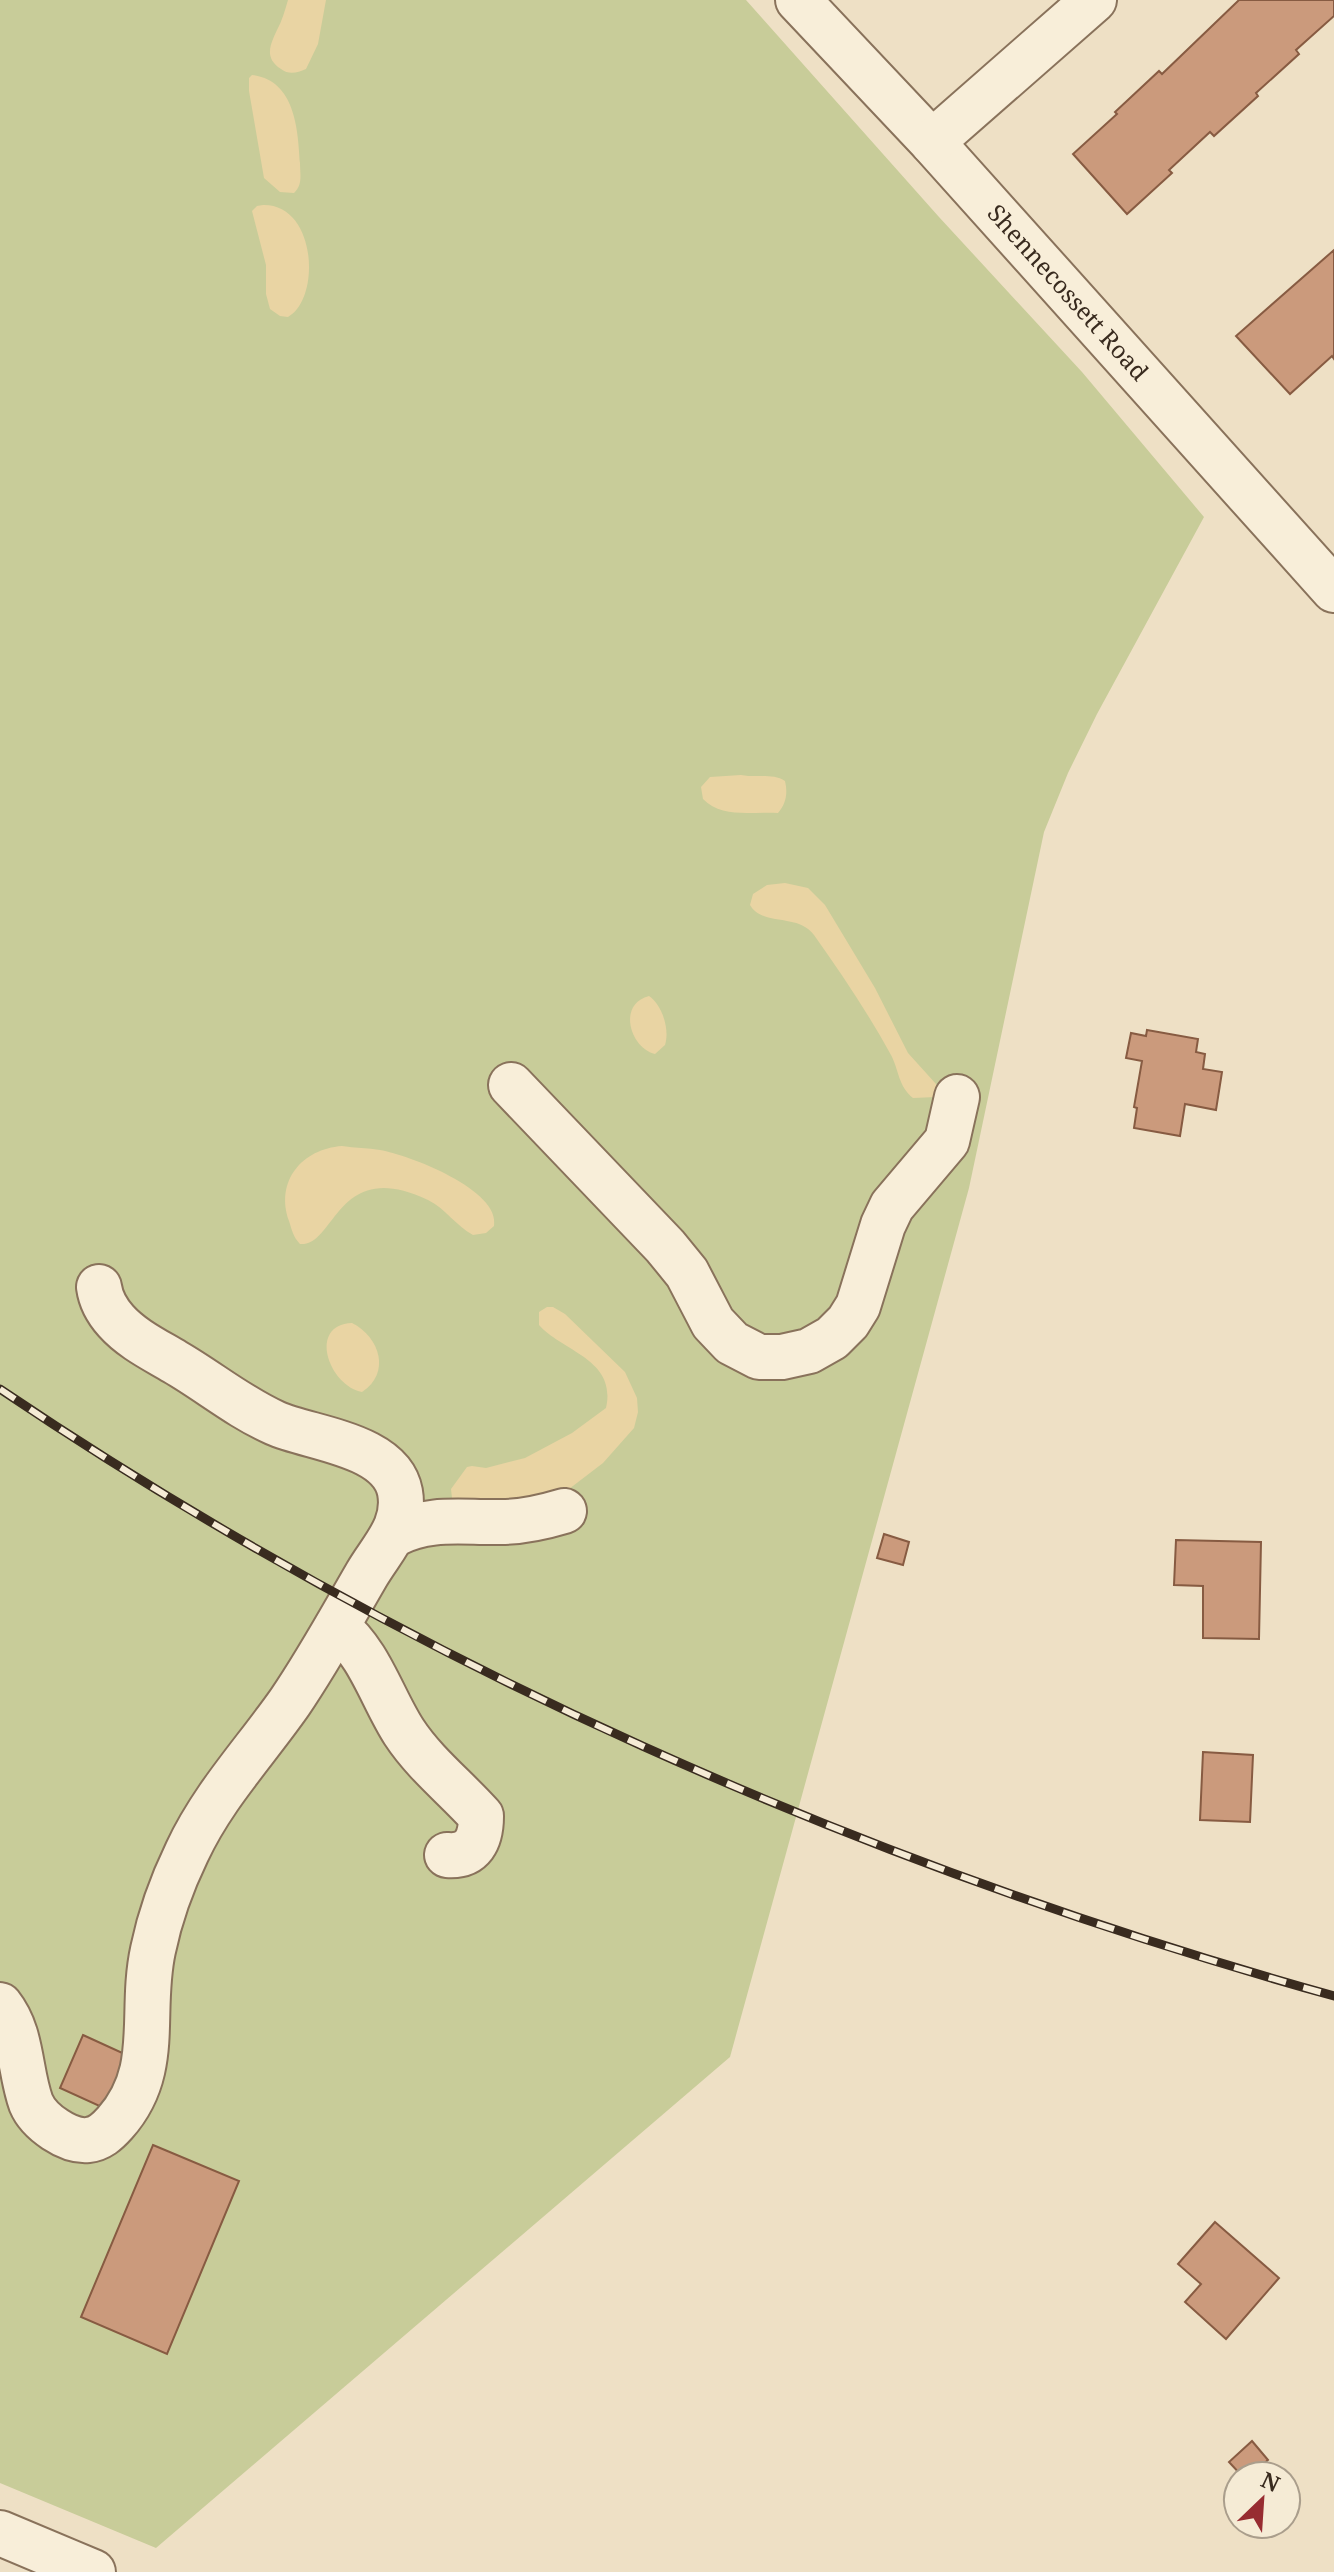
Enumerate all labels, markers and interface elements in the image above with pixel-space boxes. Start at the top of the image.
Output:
street label: Shennecossett Road [981,197,1157,387]
north arrow [1222,2460,1302,2540]
text: N [1257,2464,1285,2498]

